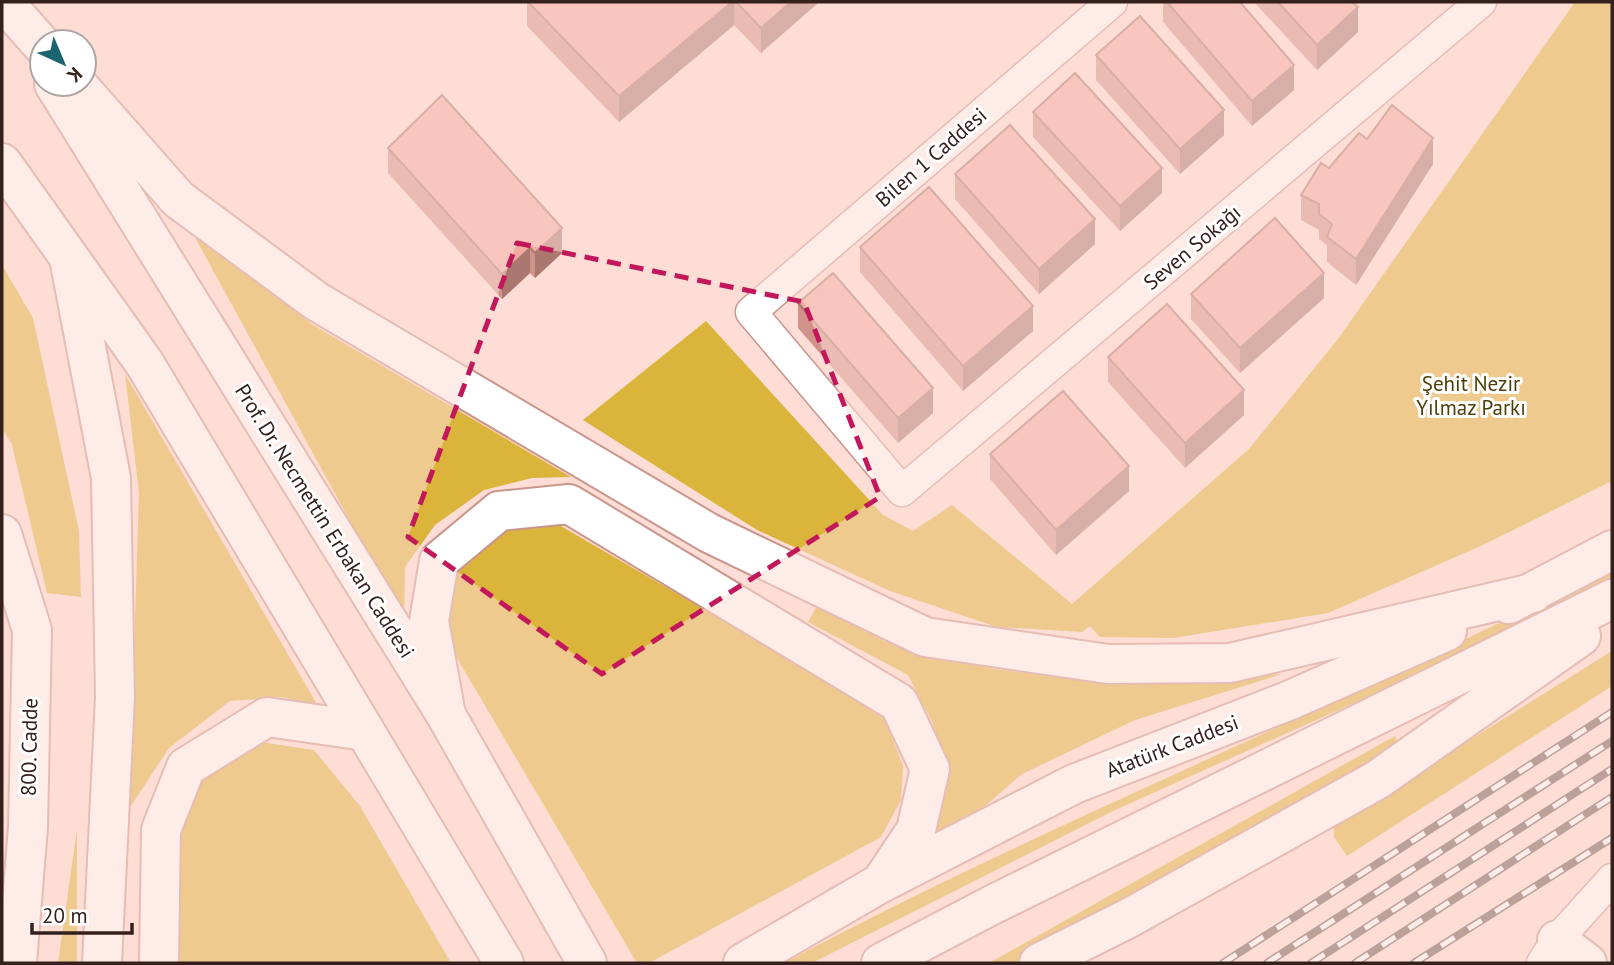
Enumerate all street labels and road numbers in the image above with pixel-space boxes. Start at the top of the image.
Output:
street label: Bilen 1 Caddesi [870,101,992,213]
street label: Seven Sokağı [1138,198,1246,296]
street label: Prof. Dr. Necmettin Erbakan Caddesi [229,379,421,663]
street label: 800. Cadde [15,698,43,796]
street label: Atatürk Caddesi [1102,708,1242,784]

